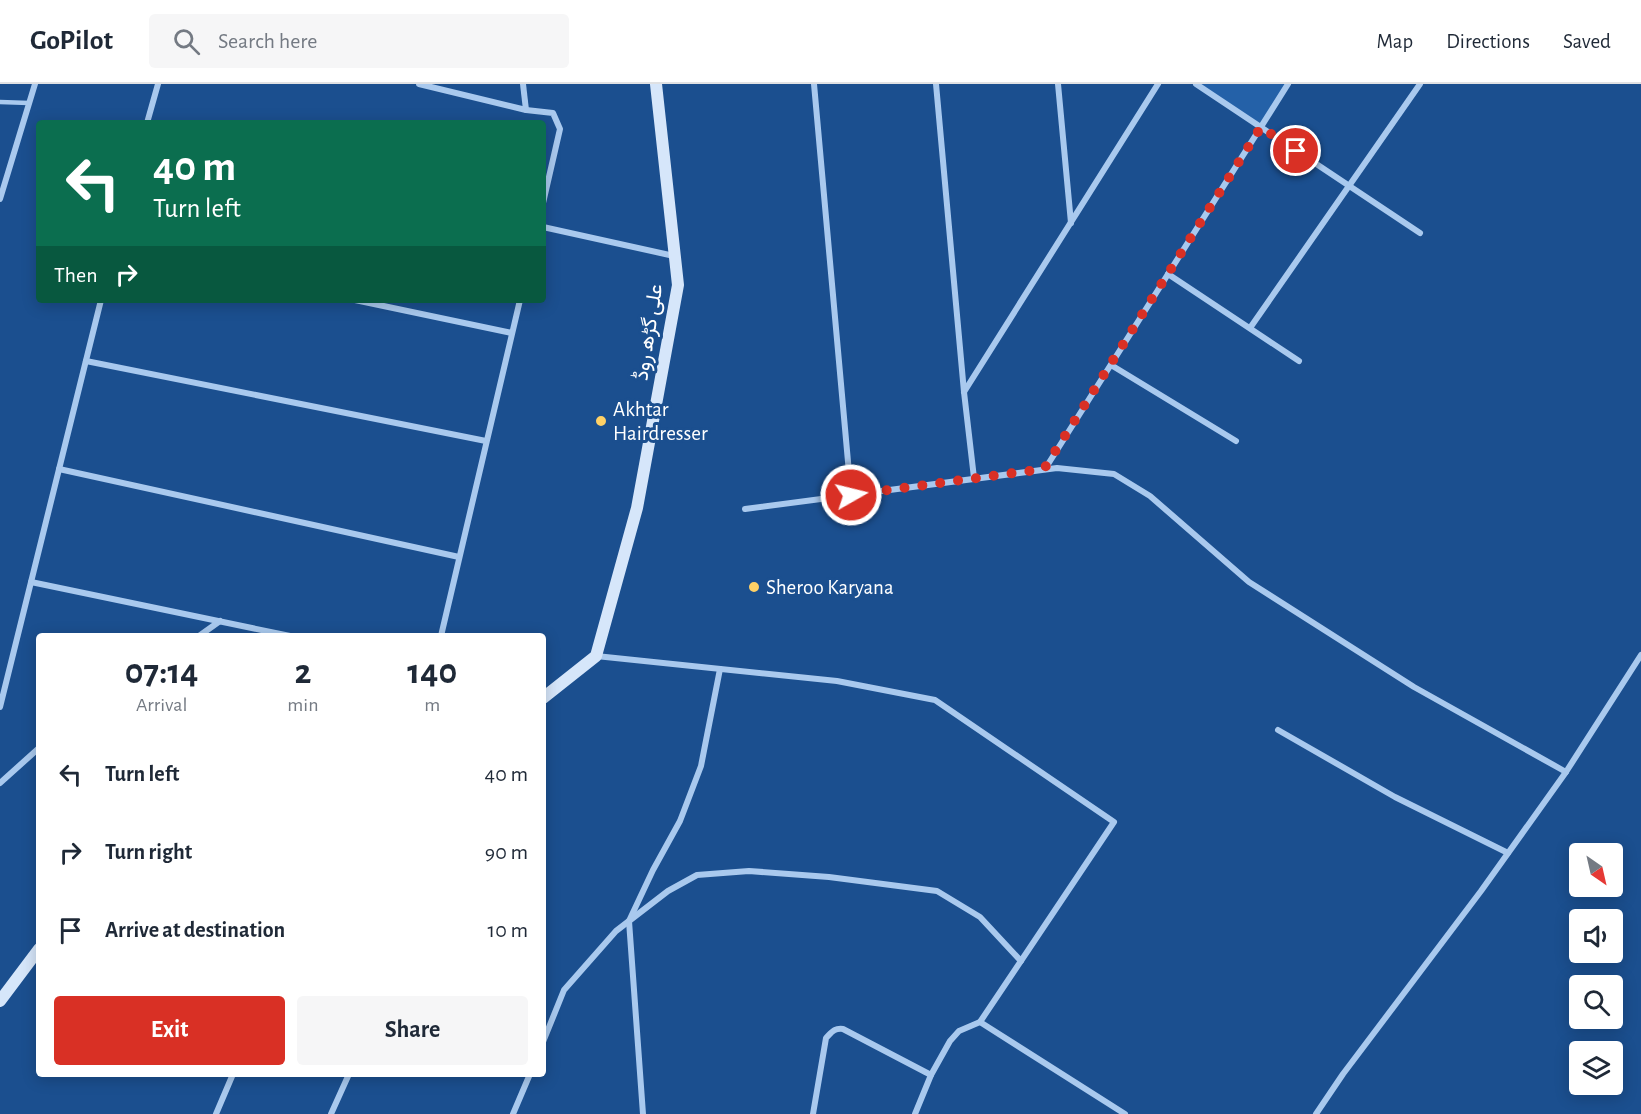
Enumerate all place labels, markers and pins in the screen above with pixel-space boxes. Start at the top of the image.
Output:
pin [1270,125,1321,176]
place label: Akhtar Hairdresser [613,399,708,444]
marker: Akhtar Hairdresser [594,414,608,428]
place label: Sheroo Karyana [766,577,894,598]
marker: Sheroo Karyana [747,580,761,594]

